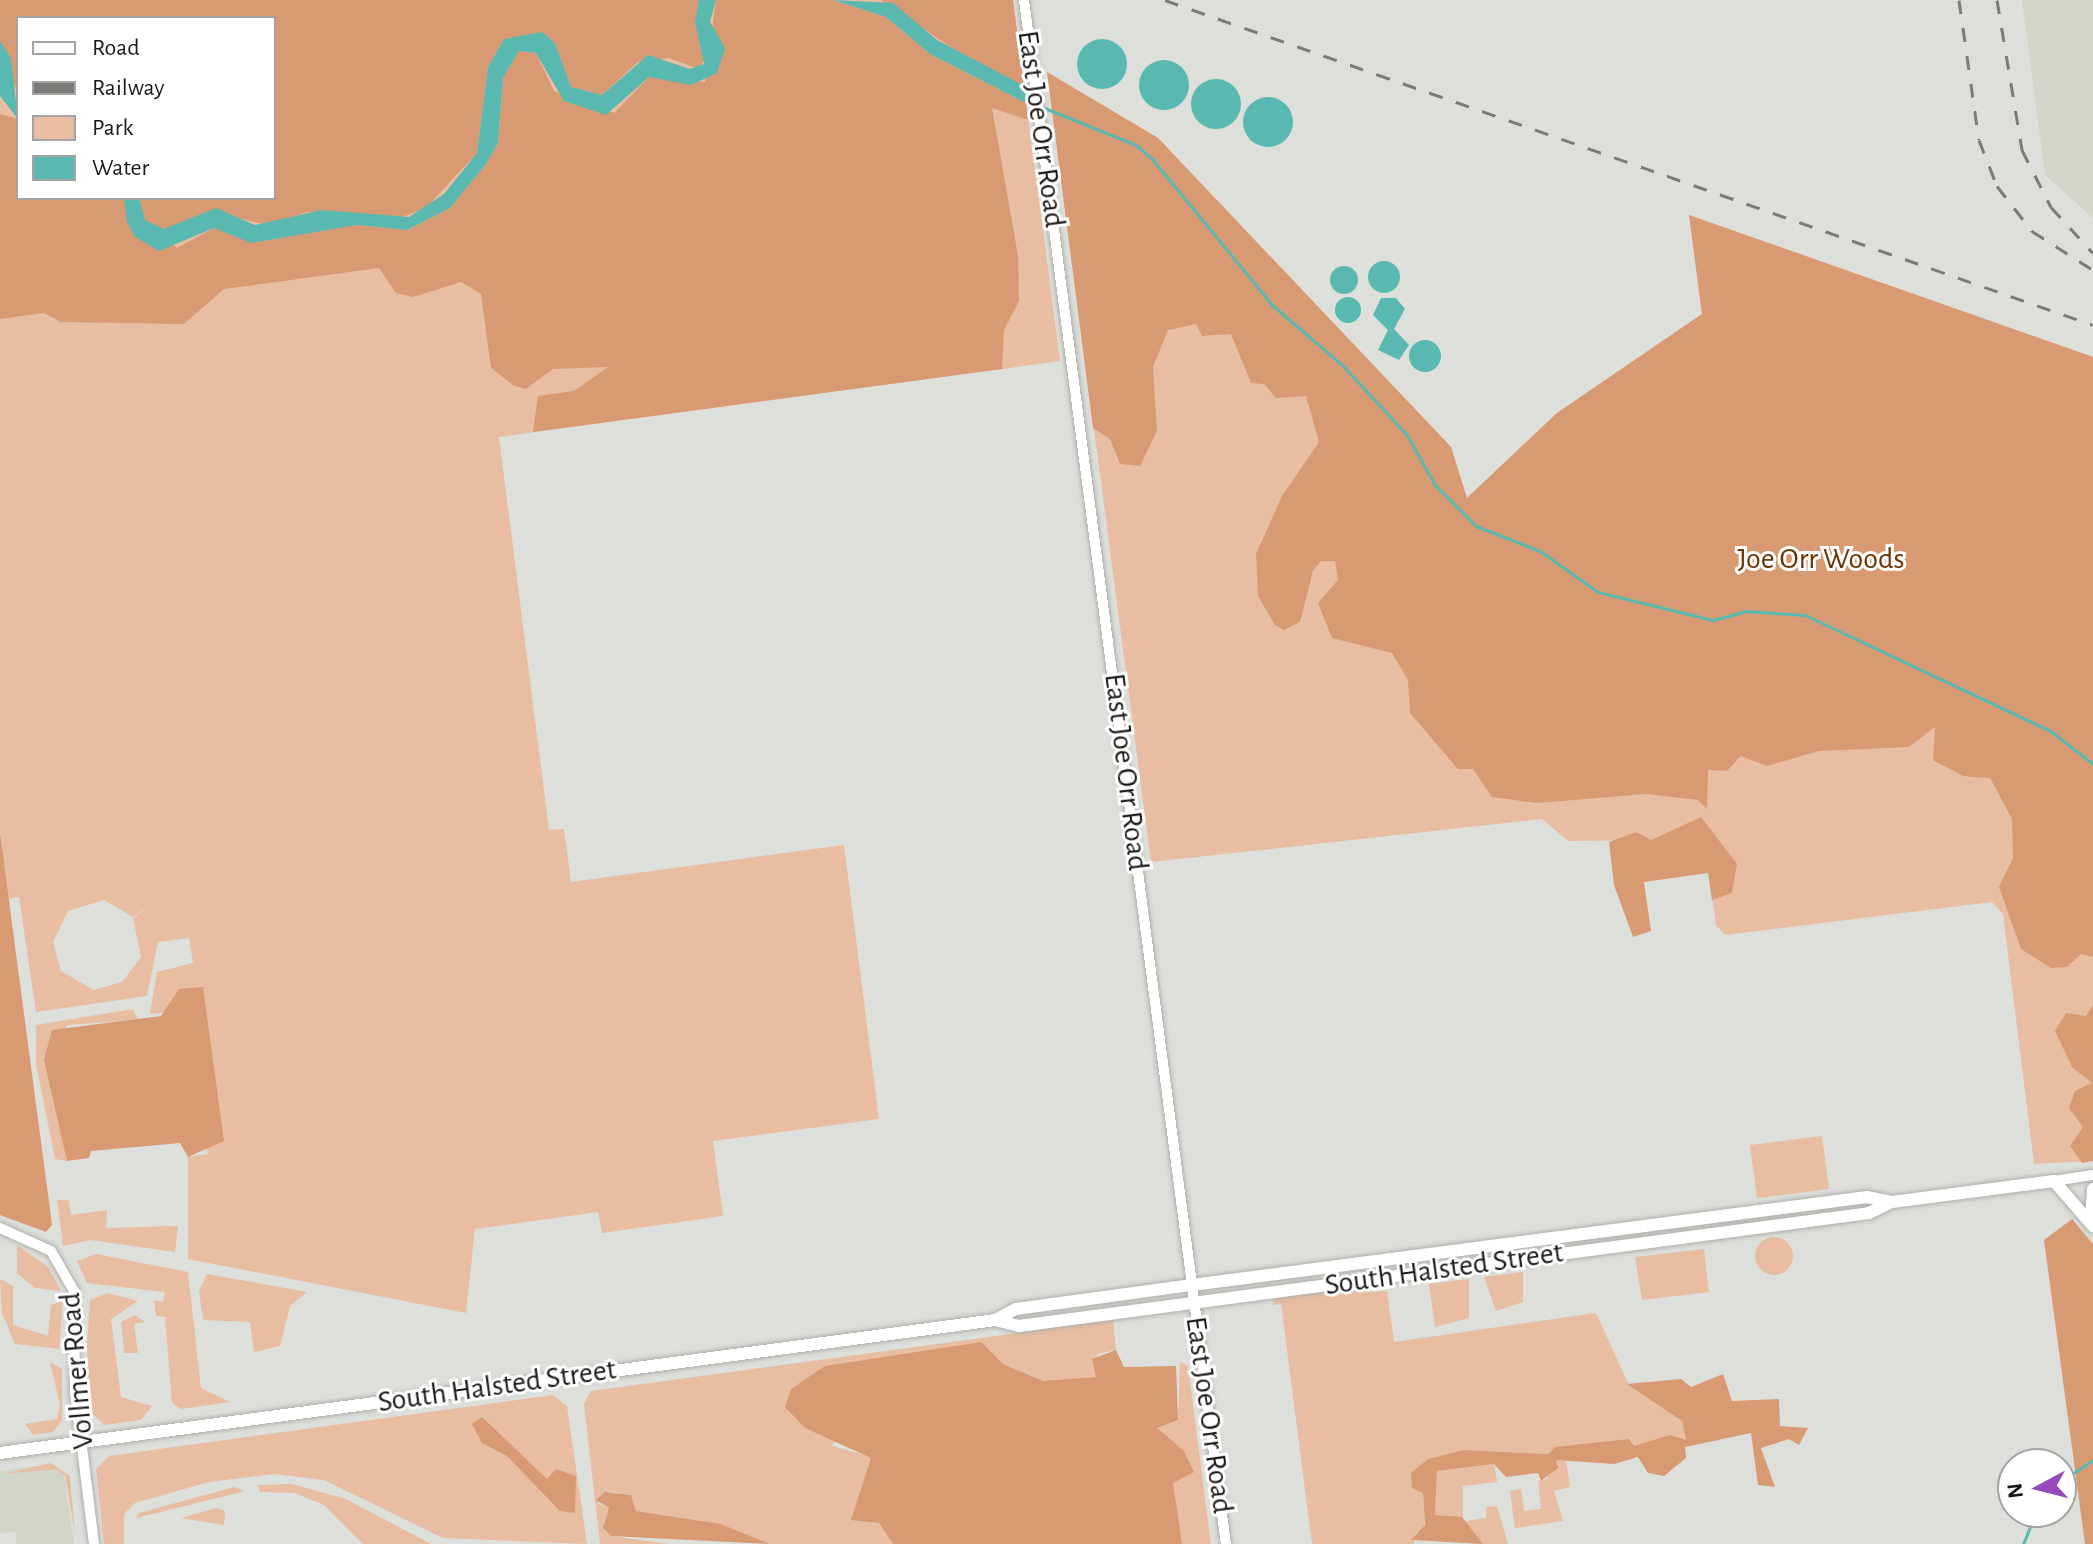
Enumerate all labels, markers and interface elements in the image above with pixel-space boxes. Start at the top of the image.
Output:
legend [16,16,276,200]
street label: East Joe Orr Road [1009,28,1073,230]
text: Road [92,36,140,60]
text: Railway [92,76,164,100]
text: Park [92,116,133,140]
text: Water [92,156,149,180]
park label: Joe Orr Woods [1737,541,1905,577]
street label: East Joe Orr Road [1096,671,1156,873]
street label: South Halsted Street [1323,1234,1565,1304]
street label: Vollmer Road [52,1291,102,1451]
street label: East Joe Orr Road [1177,1314,1241,1516]
street label: South Halsted Street [376,1351,618,1421]
north arrow [1997,1448,2077,1528]
text: N [2003,1482,2027,1500]

